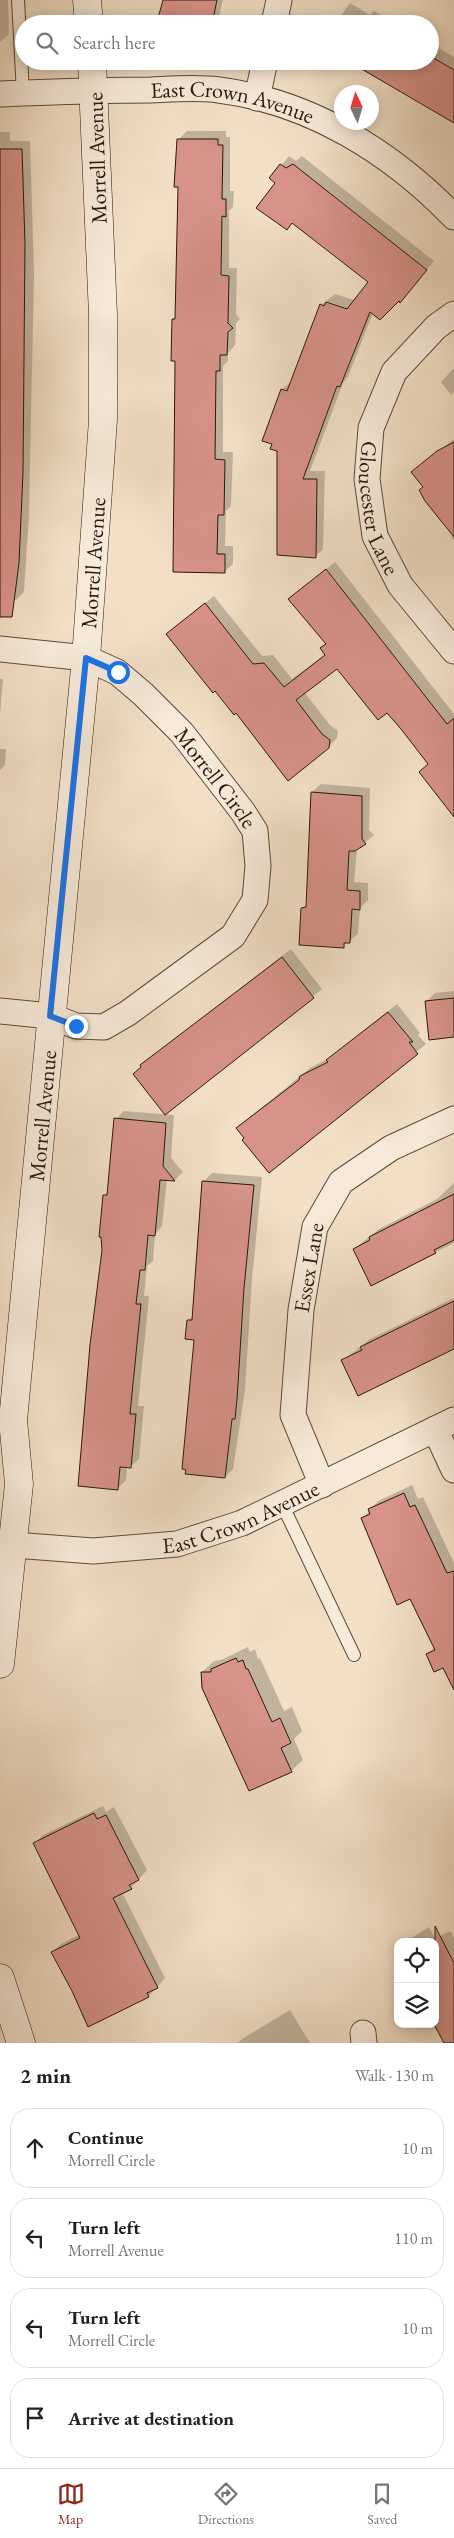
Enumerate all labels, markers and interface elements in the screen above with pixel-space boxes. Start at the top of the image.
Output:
search box [15,15,439,70]
icon: search [33,29,61,57]
text: Search here [73,30,155,55]
street label: East Crown Avenue [150,74,319,130]
north arrow [334,85,379,130]
street label: Morrell Avenue [80,91,114,224]
street label: Gloucester Lane [352,440,407,580]
street label: Morrell Avenue [74,496,112,630]
route start [107,661,130,684]
street label: Morrell Circle [168,721,264,834]
route end [65,1015,88,1038]
street label: Morrell Avenue [21,1048,63,1183]
street label: Essex Lane [286,1220,330,1315]
street label: East Crown Avenue [161,1473,324,1560]
map controls [394,1938,439,2028]
button: locate [394,1938,439,1983]
button: layers [394,1983,439,2028]
text: 2 min [20,2062,71,2089]
text: Walk · 130 m [355,2065,434,2086]
text: Continue [68,2125,143,2150]
icon: ahead [21,2134,49,2162]
text: 10 m [402,2138,433,2159]
text: Morrell Circle [68,2150,155,2171]
text: Turn left [68,2215,140,2240]
icon: left [21,2224,49,2252]
text: 110 m [394,2228,433,2249]
text: Morrell Avenue [68,2240,164,2261]
text: Turn left [68,2305,140,2330]
icon: left [21,2314,49,2342]
text: 10 m [402,2318,433,2339]
text: Morrell Circle [68,2330,155,2351]
icon: arrive [21,2404,49,2432]
text: Arrive at destination [68,2406,234,2431]
tab: Map [57,2480,85,2528]
tab: Directions [198,2480,254,2528]
tab: Saved [367,2480,397,2528]

